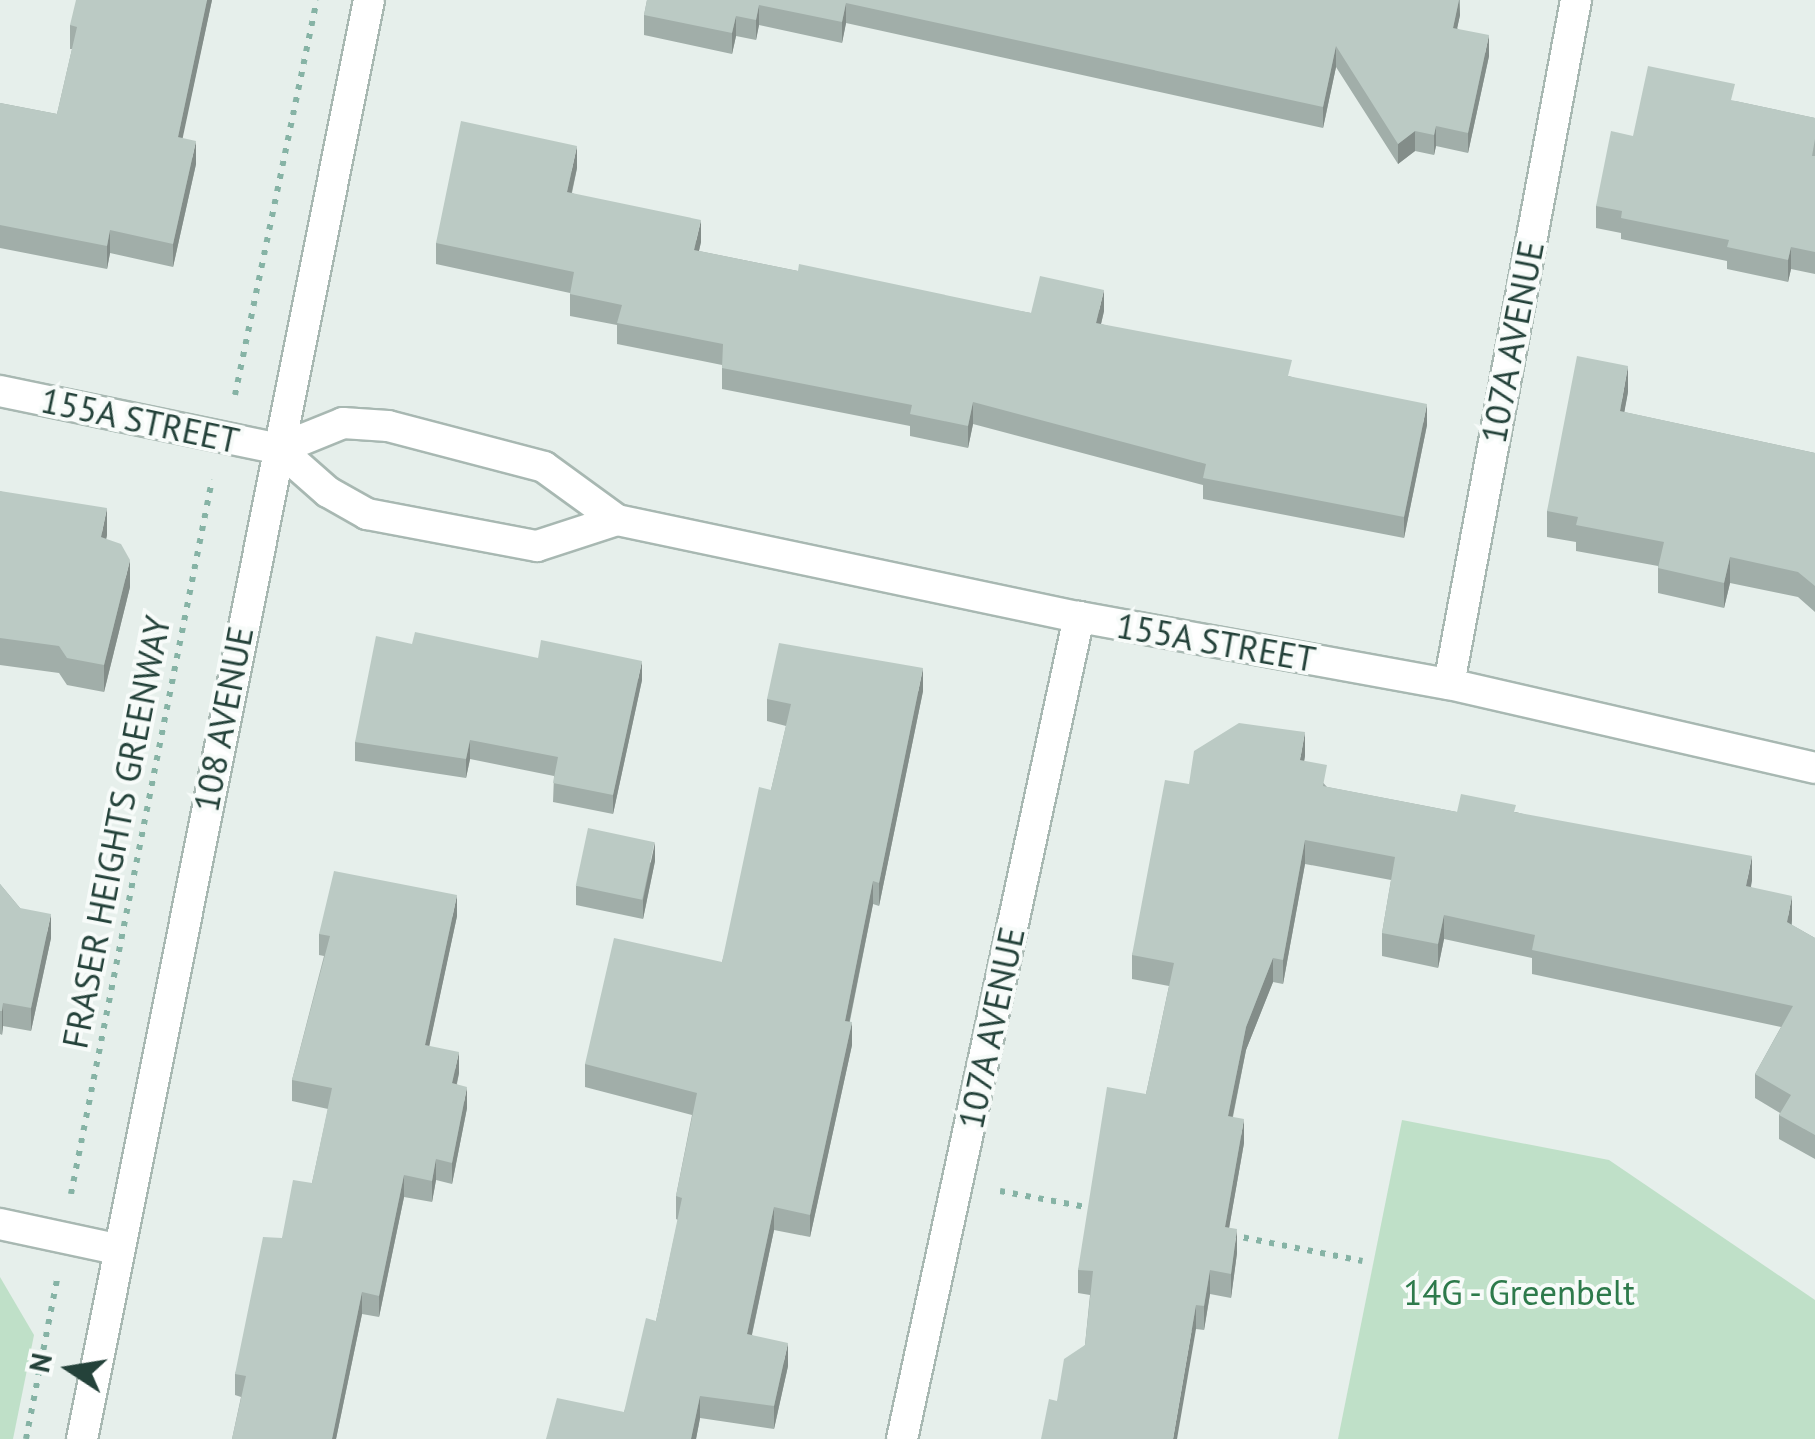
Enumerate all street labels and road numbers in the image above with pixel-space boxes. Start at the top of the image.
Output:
street label: 107A AVENUE [1472,236,1552,448]
street label: 155A STREET [36,378,244,462]
street label: 155A STREET [1112,604,1320,680]
street label: FRASER HEIGHTS GREENWAY [53,612,179,1052]
street label: 108 AVENUE [184,622,262,816]
street label: 107A AVENUE [949,922,1033,1134]

